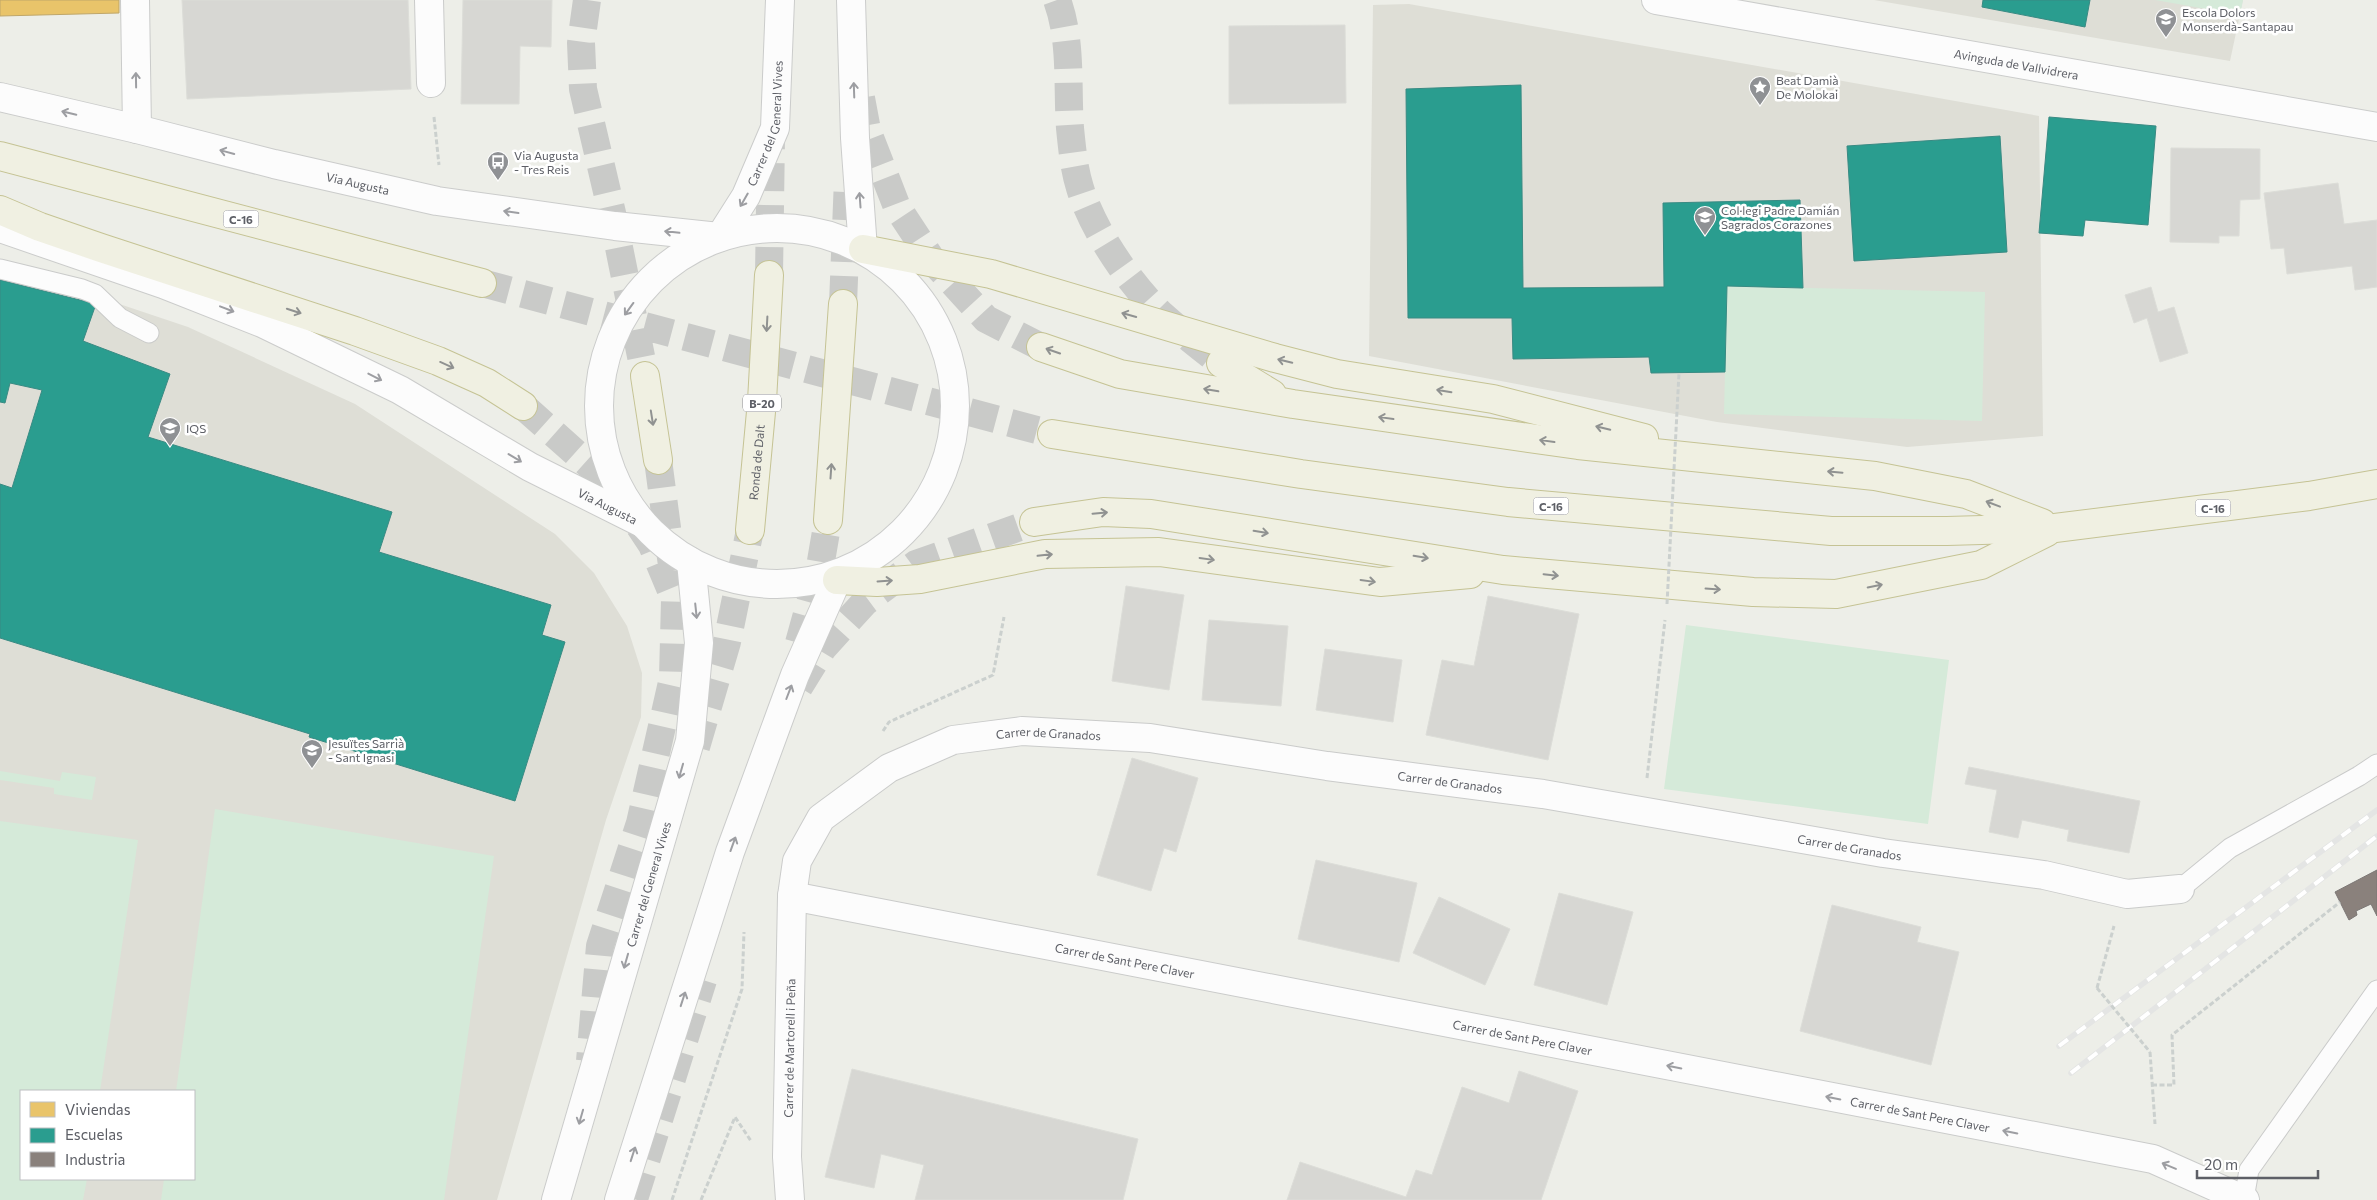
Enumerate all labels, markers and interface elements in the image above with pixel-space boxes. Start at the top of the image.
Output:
place label: Escola Dolors Monserdà-Santapau [2182,5,2294,33]
school or university icon: Escola Dolors Monserdà-Santapau [2154,7,2178,38]
street label: Avinguda de Vallvidrera [1953,46,2080,82]
street label: Carrer del General Vives [744,60,785,188]
one-way arrow [131,72,141,88]
place label: Beat Damià De Molokai [1776,73,1838,101]
place icon: Beat Damià De Molokai [1748,75,1772,106]
one-way arrow [849,82,858,98]
one-way arrow [62,108,78,117]
one-way arrow [220,147,236,156]
place label: Via Augusta - Tres Reis [514,148,579,176]
bus stop icon: Via Augusta - Tres Reis [486,150,510,181]
street label: Via Augusta [325,169,391,197]
one-way arrow [738,192,748,206]
one-way arrow [855,192,864,208]
place label: Col·legi Padre Damián Sagrados Corazones [1721,203,1839,231]
school or university icon: Col·legi Padre Damián Sagrados Corazones [1693,205,1717,236]
one-way arrow [503,207,519,217]
road number: C-16 [224,210,258,228]
one-way arrow [664,227,680,237]
one-way arrow [624,302,634,316]
one-way arrow [219,305,234,314]
one-way arrow [286,307,302,317]
one-way arrow [1121,310,1137,320]
one-way arrow [762,316,771,332]
one-way arrow [1046,346,1061,355]
one-way arrow [1277,356,1293,365]
one-way arrow [439,360,454,370]
one-way arrow [367,373,382,382]
one-way arrow [1203,384,1219,394]
one-way arrow [1437,386,1453,396]
road number: B-20 [743,394,781,412]
one-way arrow [647,410,657,426]
one-way arrow [1379,412,1395,422]
school or university icon: IQS [158,416,182,447]
place label: IQS [186,421,206,435]
one-way arrow [1595,423,1611,432]
street label: Ronda de Dalt [746,424,767,501]
one-way arrow [1539,435,1555,445]
one-way arrow [508,454,522,464]
one-way arrow [827,464,836,480]
one-way arrow [1827,467,1843,477]
street label: Via Augusta [576,485,640,527]
road number: C-16 [1534,498,1568,514]
one-way arrow [1986,499,2001,508]
road number: C-16 [2196,499,2230,516]
one-way arrow [1091,508,1107,518]
one-way arrow [1252,527,1268,537]
one-way arrow [1037,550,1053,560]
one-way arrow [1413,552,1429,562]
one-way arrow [1199,554,1215,564]
one-way arrow [1543,570,1559,580]
one-way arrow [1360,576,1376,586]
one-way arrow [877,577,893,586]
one-way arrow [1866,581,1882,590]
one-way arrow [1705,584,1721,594]
one-way arrow [691,602,701,618]
one-way arrow [785,684,794,700]
street label: Carrer de Granados [995,724,1101,742]
place label: Jesuïtes Sarrià - Sant Ignasi [328,736,404,764]
school or university icon: Jesuïtes Sarrià - Sant Ignasi [300,738,324,769]
one-way arrow [676,763,686,779]
street label: Carrer de Granados [1397,768,1503,796]
street label: Carrer del General Vives [623,820,673,948]
street label: Carrer de Granados [1797,831,1903,862]
one-way arrow [729,837,738,852]
street label: Carrer de Sant Pere Claver [1054,940,1196,981]
one-way arrow [621,952,630,968]
street label: Carrer de Martorell i Peña [781,978,797,1118]
one-way arrow [678,991,688,1007]
street label: Carrer de Sant Pere Claver [1452,1017,1594,1058]
one-way arrow [1666,1061,1682,1071]
legend [20,1090,195,1180]
one-way arrow [1826,1092,1842,1102]
street label: Carrer de Sant Pere Claver [1849,1094,1991,1134]
text: Viviendas [65,1100,131,1118]
one-way arrow [575,1108,585,1124]
text: Escuelas [65,1125,123,1143]
one-way arrow [2003,1126,2019,1136]
one-way arrow [629,1146,639,1162]
scale bar [2197,1148,2318,1180]
text: Industria [65,1150,125,1168]
text: 20 m [2204,1155,2238,1173]
one-way arrow [2162,1161,2177,1171]

